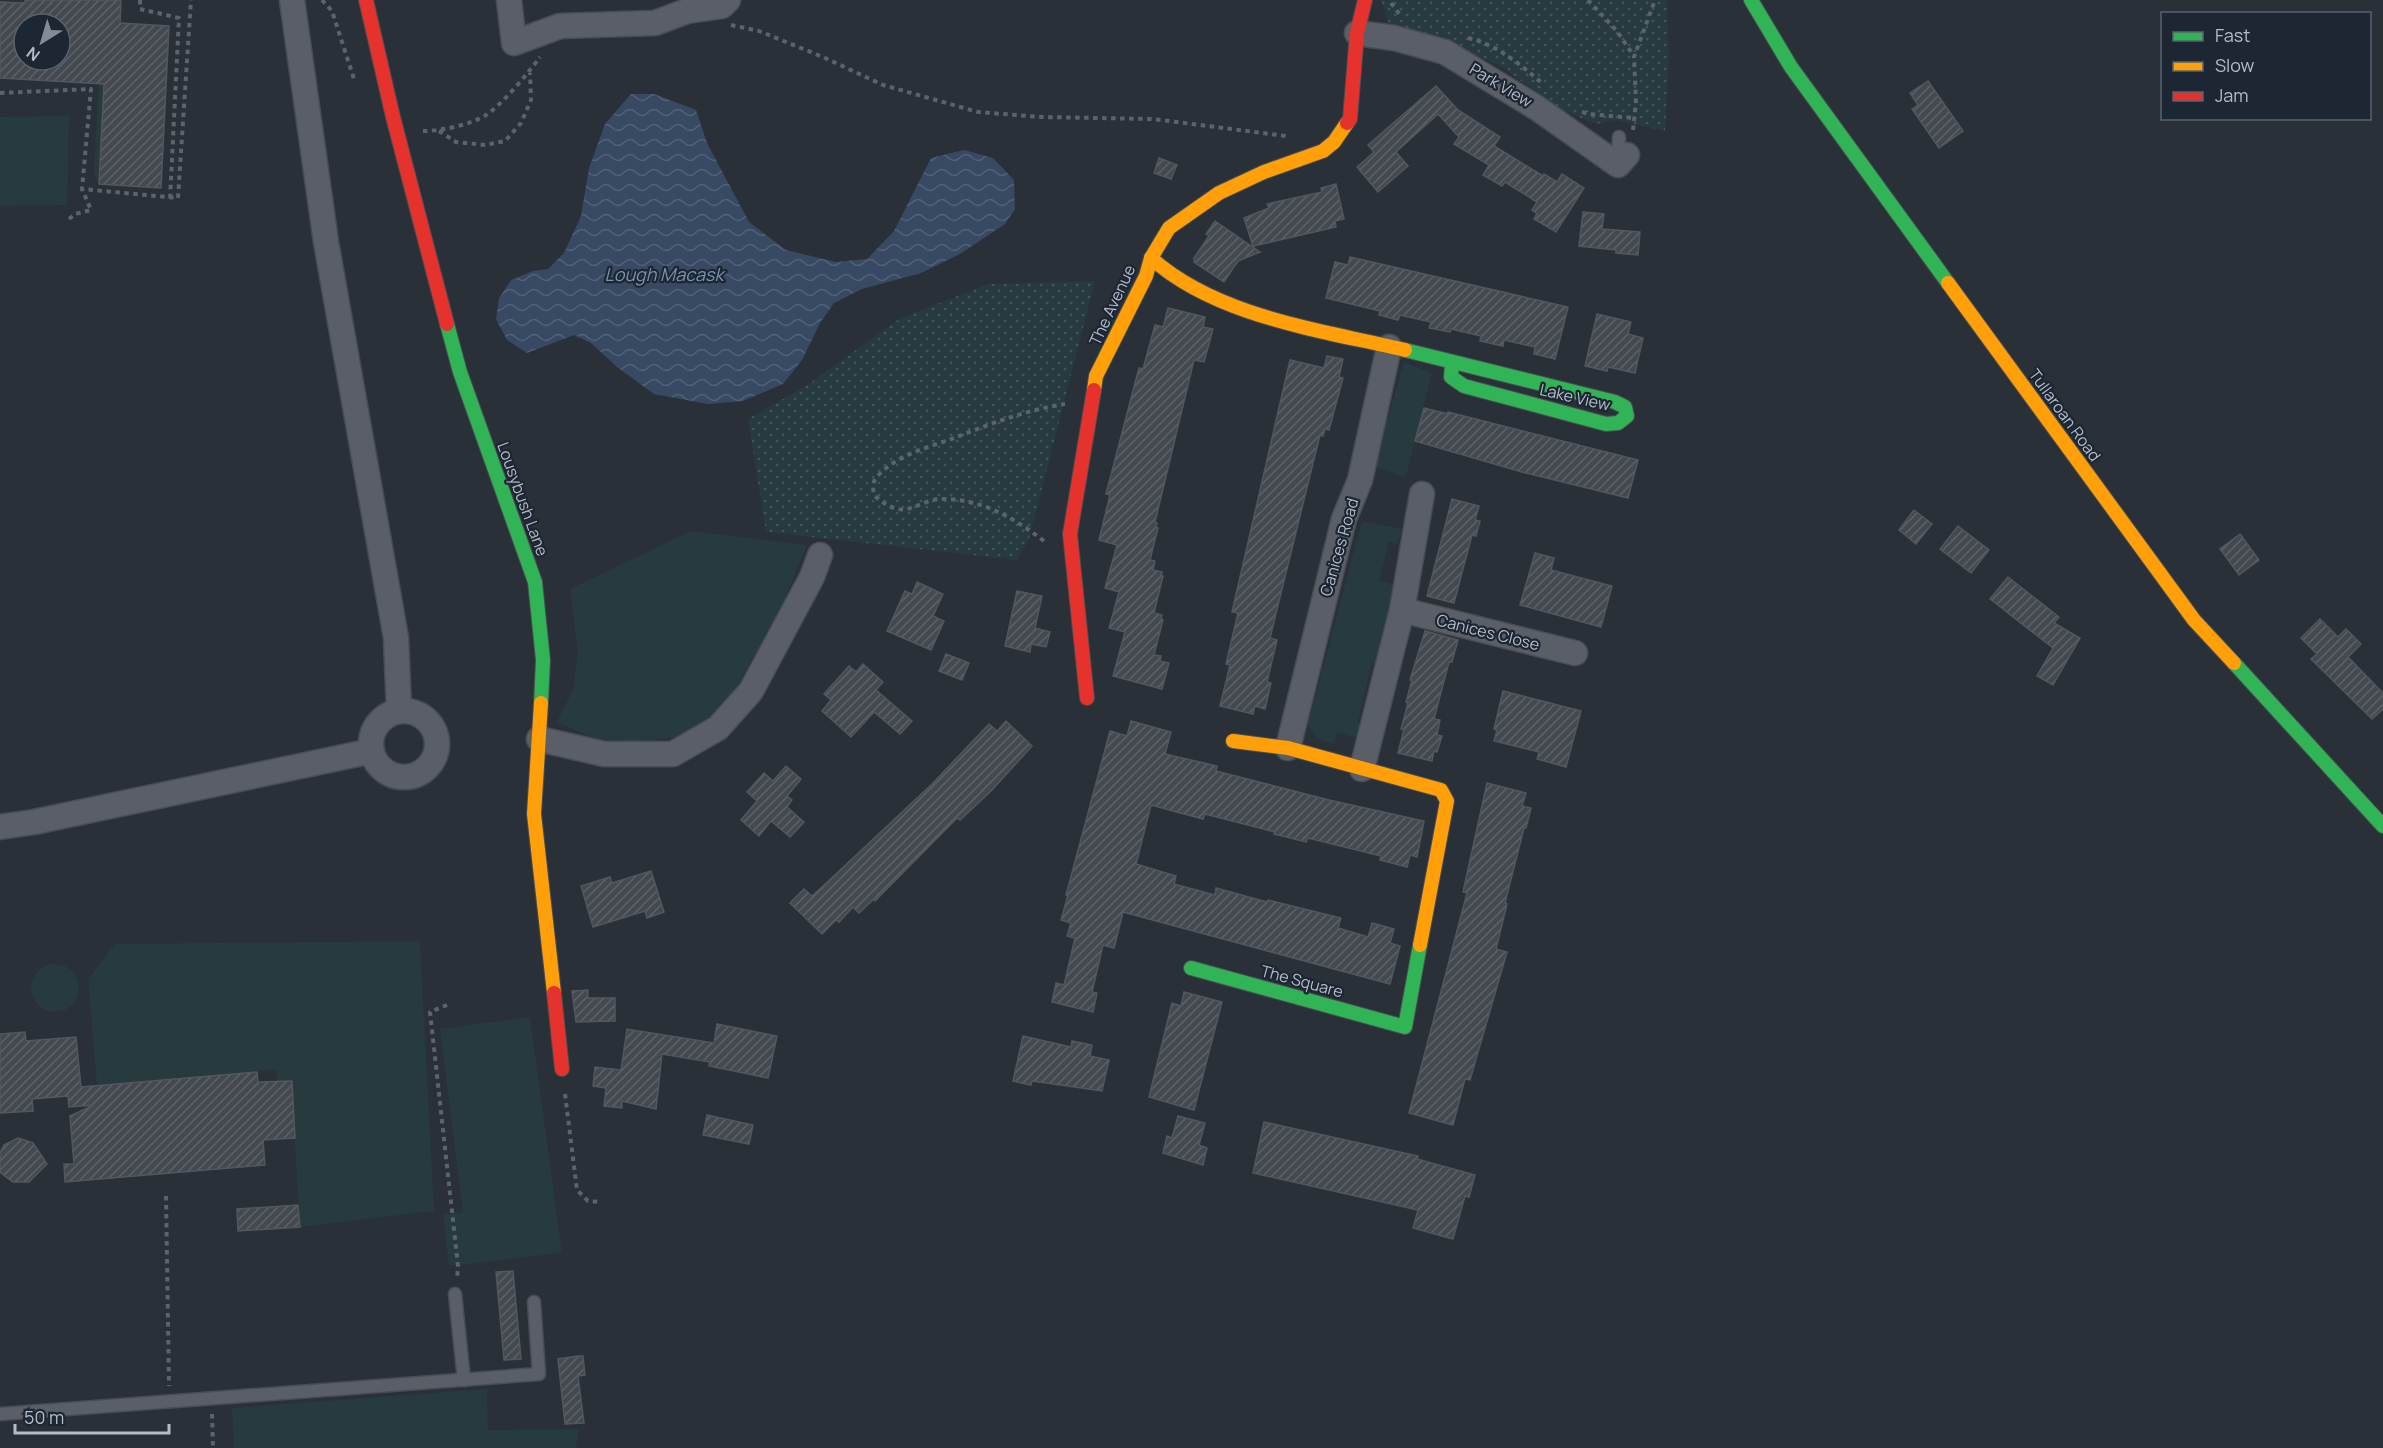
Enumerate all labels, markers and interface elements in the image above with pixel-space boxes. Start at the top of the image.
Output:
north arrow [12,12,72,72]
legend [2161,12,2371,120]
text: Fast [2215,23,2250,47]
text: N [22,42,44,66]
text: Slow [2215,53,2255,77]
street label: Park View [1466,58,1536,112]
text: Jam [2215,83,2249,107]
street label: The Avenue [1084,261,1140,349]
water label: Lough Macask [605,262,727,286]
street label: Tullaroan Road [2024,364,2106,466]
street label: Lake View [1538,378,1612,416]
street label: Lousybush Lane [492,439,554,559]
street label: Canices Road [1314,495,1364,599]
street label: Canices Close [1434,609,1542,655]
street label: The Square [1258,959,1346,1003]
scale bar [15,1397,170,1435]
text: 50 m [24,1405,64,1429]

